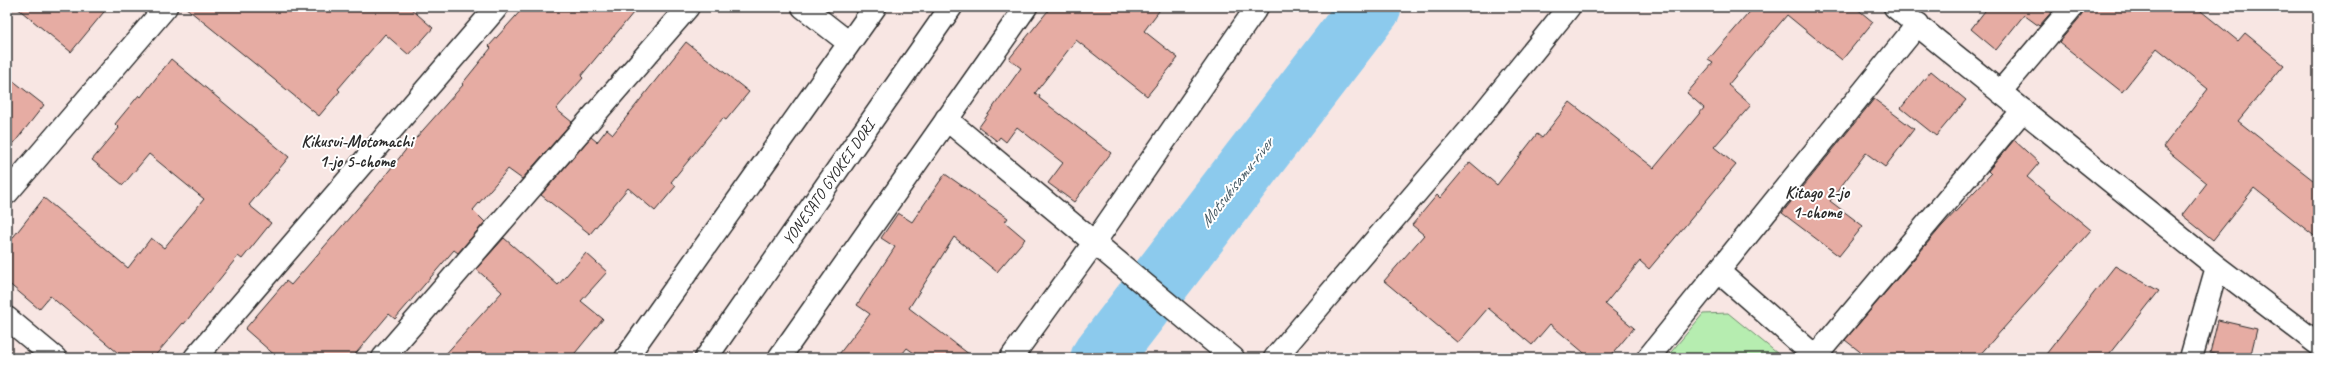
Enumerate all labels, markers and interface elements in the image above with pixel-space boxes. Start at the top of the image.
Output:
street label: YONESATO GYOKEI DORI [778,113,881,249]
district label: Kikusui-Motomachi 1-jo 5-chome [301,131,415,172]
water label: Motsukisamu-river [1195,131,1280,231]
district label: Kitago 2-jo 1-chome [1785,182,1851,223]

